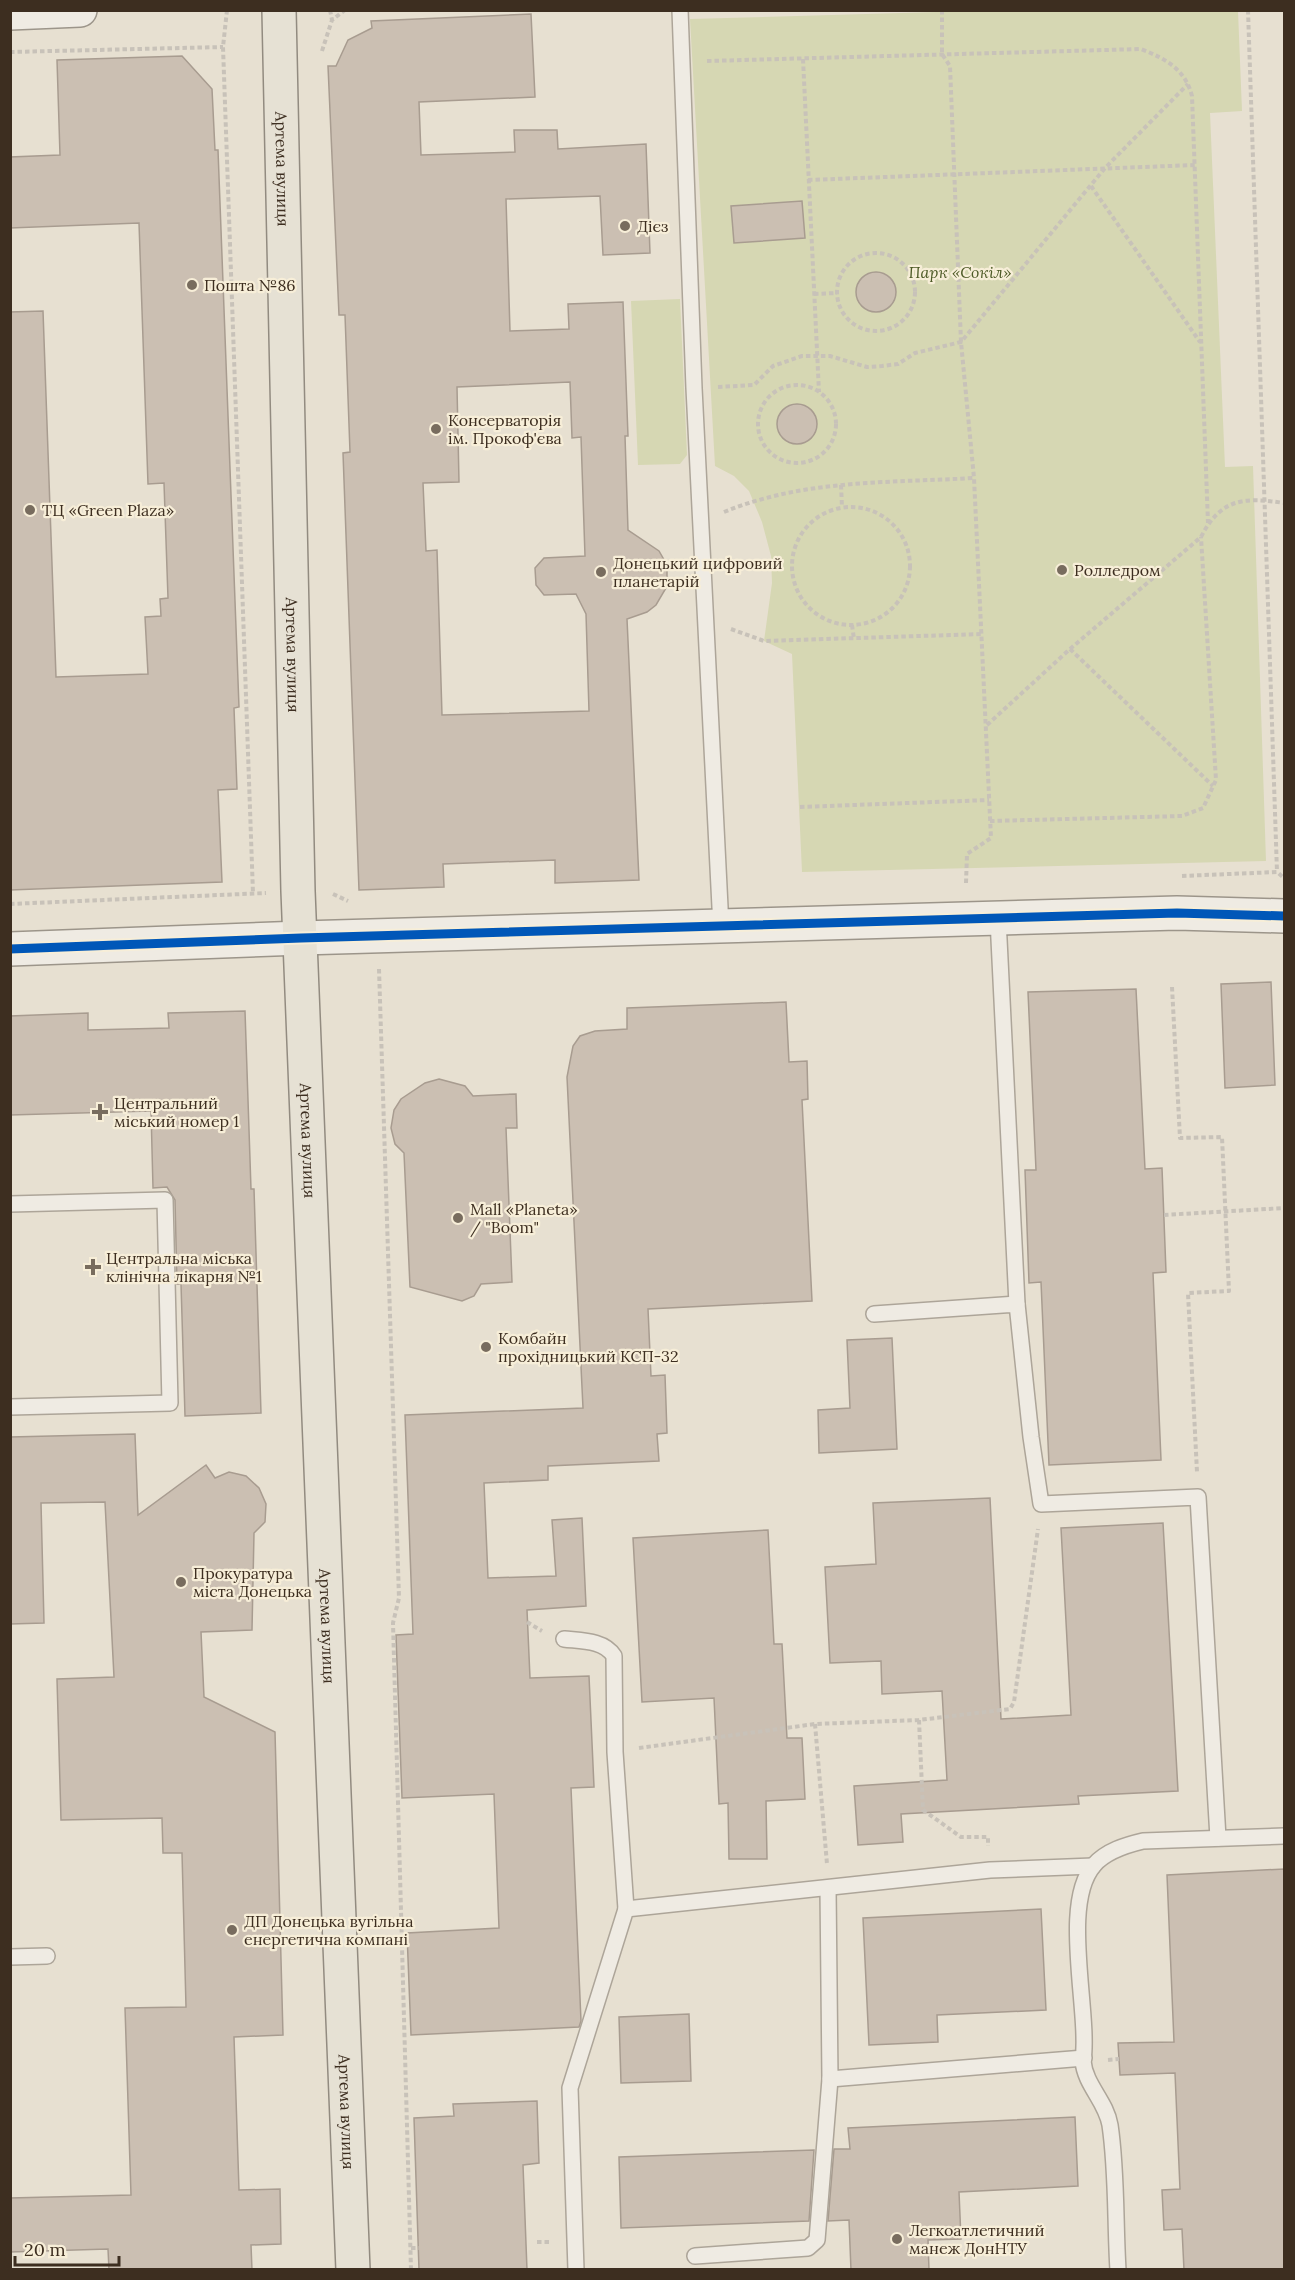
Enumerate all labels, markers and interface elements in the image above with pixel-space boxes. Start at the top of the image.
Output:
street label: Артема вулиця [271,110,294,227]
place label: Дієз [637,216,668,236]
marker: Дієз [618,219,632,233]
park label: Парк «Сокіл» [909,262,1011,282]
place label: Пошта №86 [204,275,296,295]
marker: Пошта №86 [185,278,199,292]
place label: Консерваторія ім. Прокоф'єва [448,410,562,448]
marker: Консерваторія ім. Прокоф'єва [429,422,443,436]
place label: ТЦ «Green Plaza» [42,500,174,520]
marker: ТЦ «Green Plaza» [23,503,37,517]
place label: Донецький цифровий планетарій [613,553,782,591]
place label: Ролледром [1074,560,1161,580]
marker: Ролледром [1055,563,1069,577]
marker: Донецький цифровий планетарій [594,565,608,579]
street label: Артема вулиця [282,596,304,713]
street label: Артема вулиця [296,1082,320,1199]
place label: Центральний міський номер 1 [114,1093,239,1131]
marker: Центральний міський номер 1 [91,1103,109,1121]
place label: Mall «Planeta» / "Boom" [470,1199,578,1238]
marker: Mall «Planeta» / "Boom" [451,1211,465,1225]
place label: Центральна міська клінічна лікарня №1 [106,1248,262,1286]
marker: Центральна міська клінічна лікарня №1 [84,1258,102,1276]
place label: Комбайн прохідницький КСП-32 [498,1328,679,1366]
marker: Комбайн прохідницький КСП-32 [479,1340,493,1354]
place label: Прокуратура міста Донецька [193,1563,312,1601]
street label: Артема вулиця [315,1567,340,1684]
marker: Прокуратура міста Донецька [174,1575,188,1589]
place label: ДП Донецька вугільна енергетична компані [244,1911,414,1949]
marker: ДП Донецька вугільна енергетична компані [225,1923,239,1937]
street label: Артема вулиця [334,2053,359,2170]
place label: Легкоатлетичний манеж ДонНТУ [909,2220,1045,2258]
scale bar [15,2229,118,2267]
marker: Легкоатлетичний манеж ДонНТУ [890,2232,904,2246]
text: 20 m [24,2238,66,2261]

